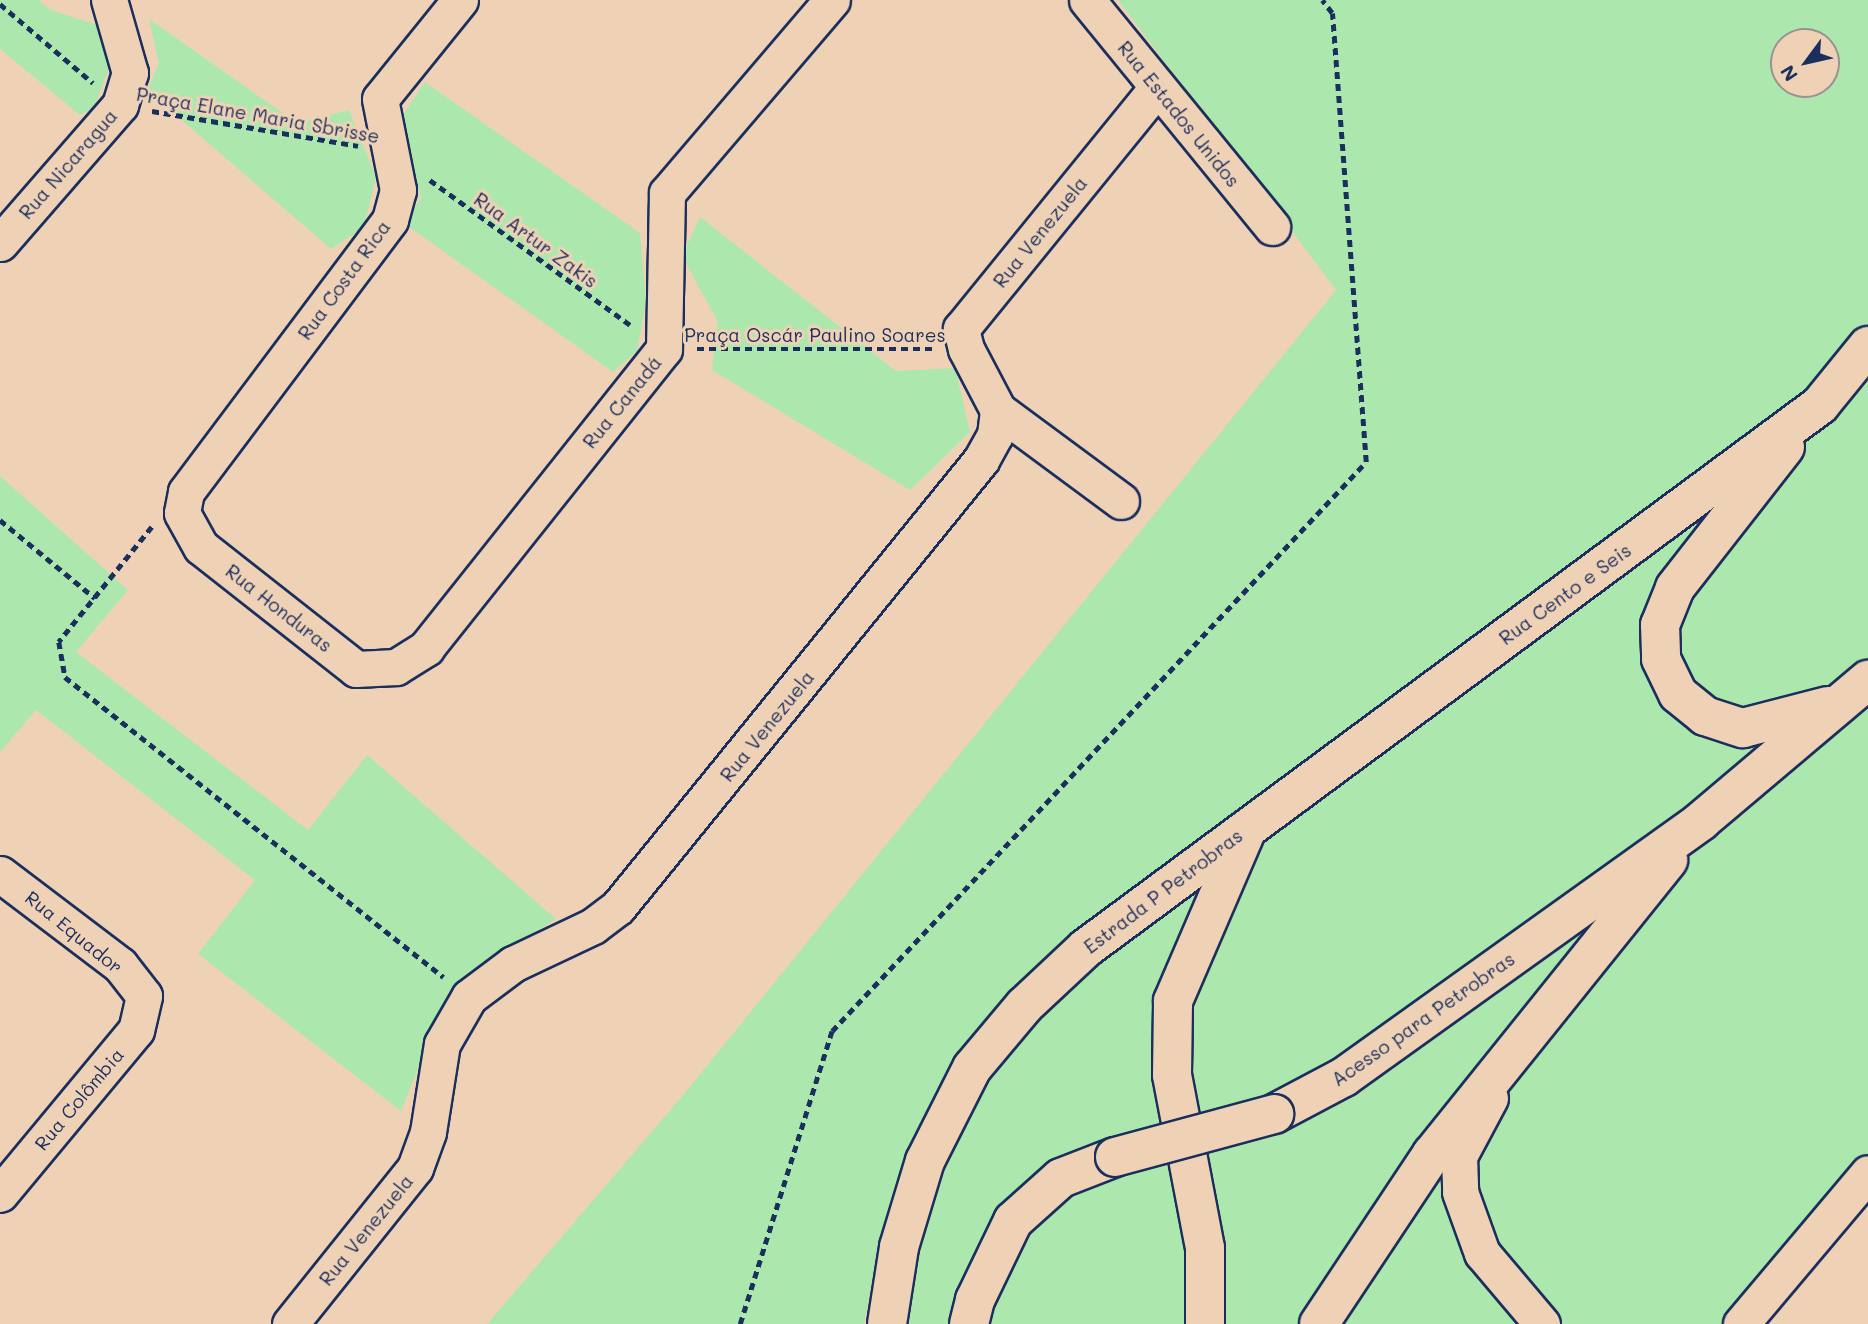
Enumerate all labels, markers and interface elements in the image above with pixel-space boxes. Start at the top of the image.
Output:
north arrow [1770,28,1840,98]
street label: Rua Estados Unidos [1113,36,1245,192]
text: N [1774,61,1803,86]
street label: Praça Elane Maria Sbrisse [135,82,381,148]
street label: Rua Nicaragua [14,104,122,224]
street label: Rua Venezuela [988,172,1092,292]
street label: Rua Artur Zakis [470,187,602,293]
street label: Rua Costa Rica [293,216,395,344]
street label: Praça Oscár Paulino Soares [684,324,946,346]
street label: Rua Canadá [578,351,666,453]
street label: Rua Cento e Seis [1495,539,1635,649]
street label: Rua Honduras [221,559,337,657]
street label: Rua Venezuela [715,666,819,786]
street label: Estrada P Petrobras [1079,824,1247,958]
street label: Rua Equador [21,886,127,978]
street label: Acesso para Petrobras [1327,947,1519,1091]
street label: Rua Colômbia [30,1043,128,1155]
street label: Rua Venezuela [314,1170,418,1290]

